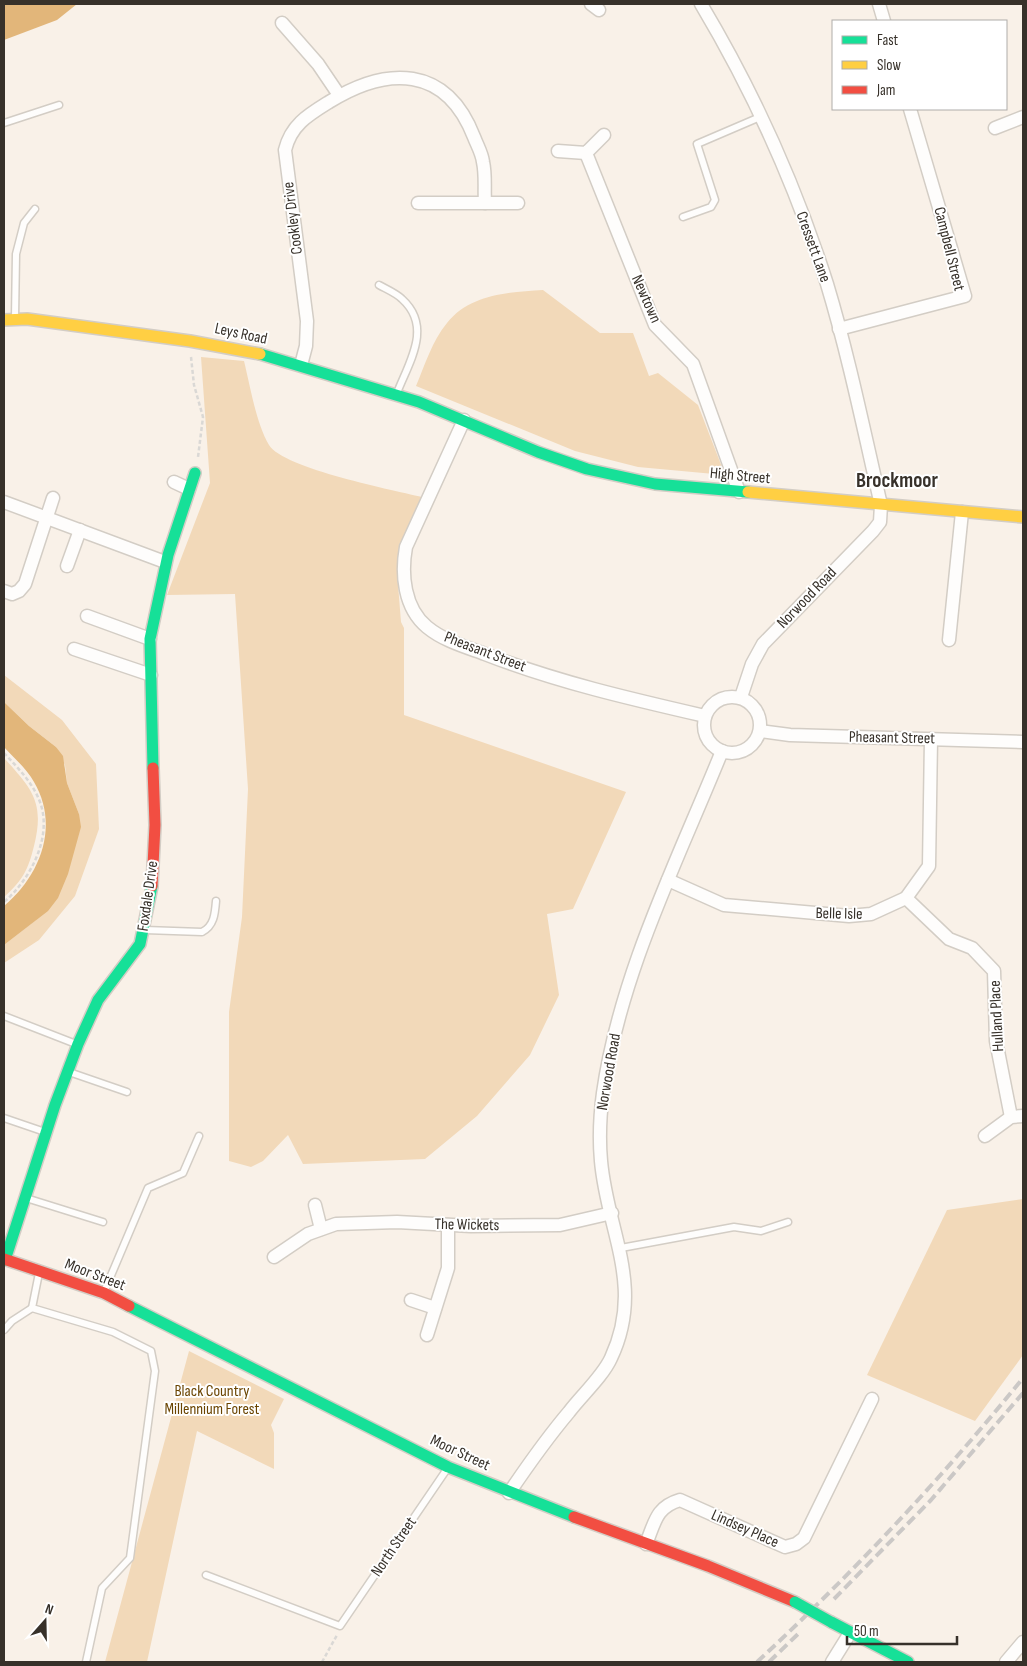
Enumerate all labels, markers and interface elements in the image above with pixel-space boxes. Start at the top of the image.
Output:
legend [832,20,1007,110]
text: Fast [877,31,899,50]
text: Slow [877,56,901,75]
text: Jam [876,81,895,100]
street label: Cookley Drive [279,181,307,255]
street label: Campbell Street [929,205,969,293]
street label: Cressett Lane [791,209,835,285]
street label: Newtown [627,272,665,326]
street label: Leys Road [213,319,269,349]
street label: High Street [709,464,771,488]
district label: Brockmoor [856,468,938,493]
street label: Norwood Road [773,563,841,633]
street label: Pheasant Street [441,628,529,676]
street label: Pheasant Street [849,728,935,748]
street label: Foxdale Drive [134,860,162,932]
street label: Belle Isle [815,904,863,924]
street label: Hulland Place [986,980,1008,1052]
street label: Norwood Road [593,1032,625,1112]
street label: The Wickets [434,1215,500,1235]
street label: Moor Street [62,1255,128,1295]
park label: Black Country Millennium Forest [165,1382,260,1419]
street label: Moor Street [427,1431,493,1475]
street label: Lindsey Place [708,1506,782,1552]
street label: North Street [367,1514,421,1580]
north arrow [20,1596,70,1646]
text: N [43,1600,56,1619]
scale bar [847,1614,957,1646]
text: 50 m [854,1622,879,1641]

